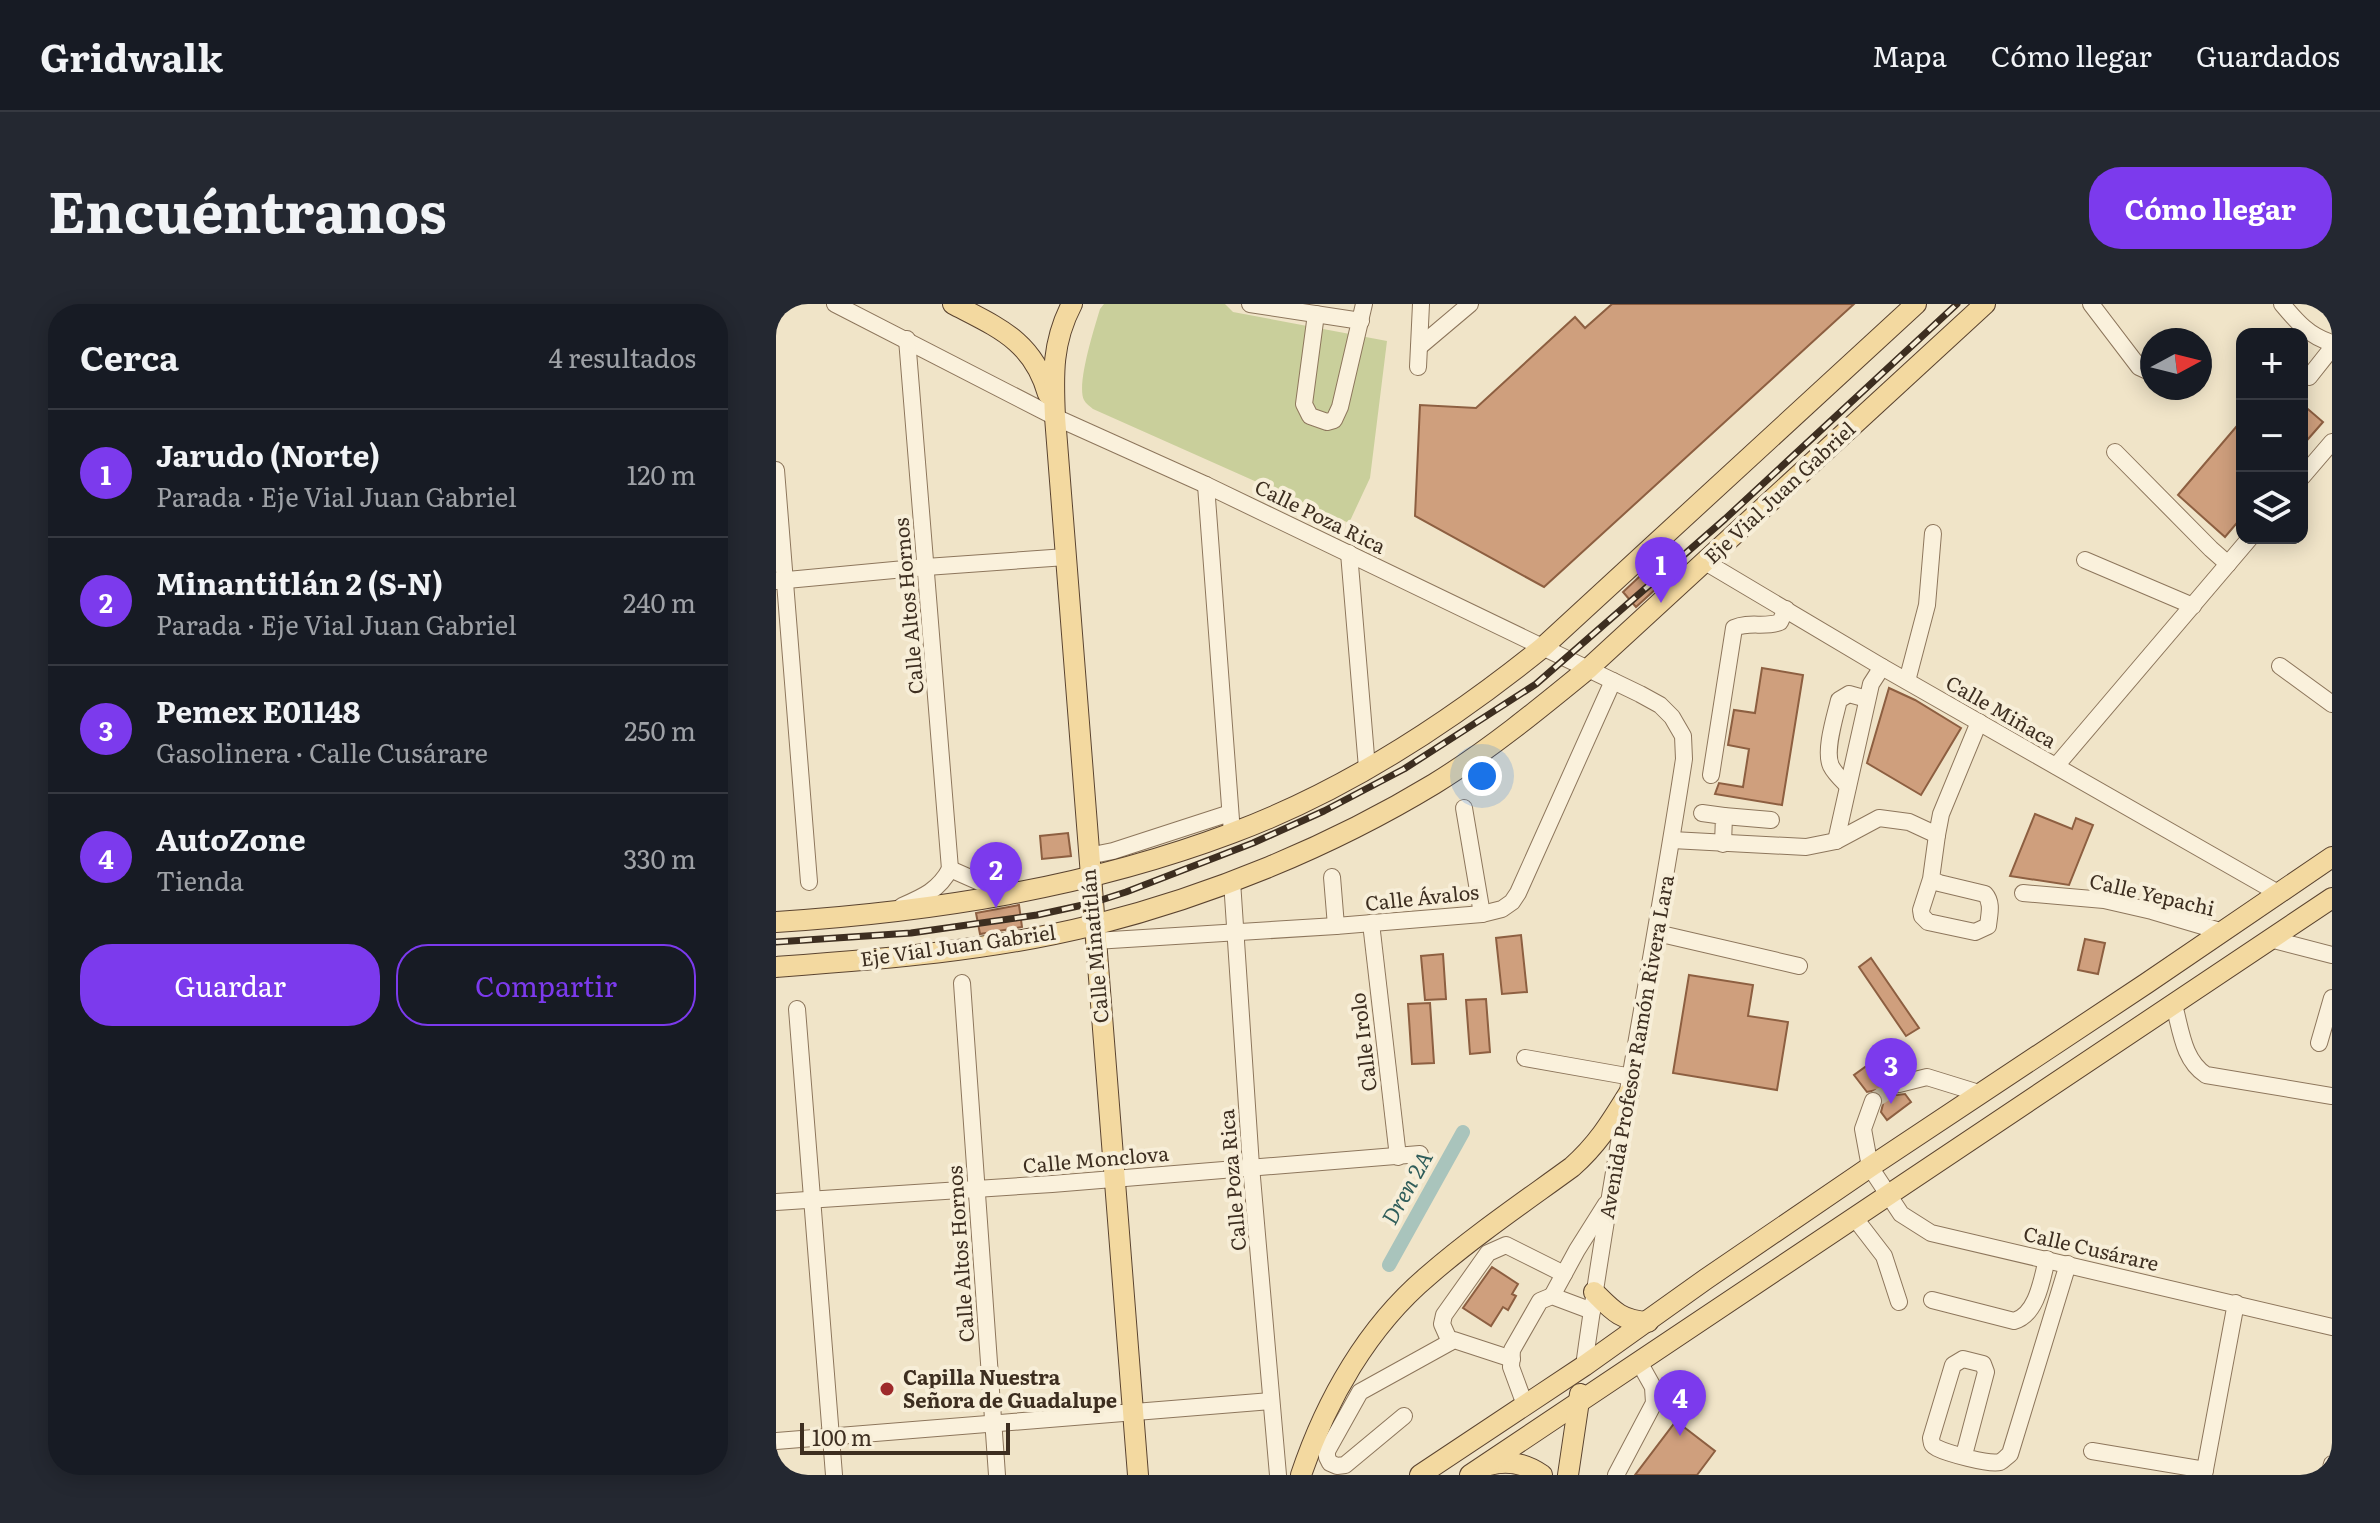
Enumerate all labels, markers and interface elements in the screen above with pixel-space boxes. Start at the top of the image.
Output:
text: Gridwalk [40,27,223,84]
text: Mapa [1872,34,1947,76]
text: Cómo llegar [1991,34,2152,76]
text: Guardados [2196,34,2340,76]
text: Encuéntranos [48,167,447,250]
button: Cómo llegar [2089,167,2332,249]
north arrow [2140,328,2212,400]
map controls [2236,328,2308,544]
button: + [2236,328,2308,400]
text: Cerca [80,331,179,381]
text: 4 resultados [548,337,696,376]
button: − [2236,400,2308,472]
street label: Eje Vial Juan Gabriel [1696,413,1861,570]
text: Jarudo (Norte) [156,432,380,476]
text: 1 [101,454,111,493]
text: 120 m [627,454,696,493]
street label: Calle Poza Rica [1250,471,1392,560]
button: layers [2236,472,2308,544]
text: Parada · Eje Vial Juan Gabriel [156,476,517,515]
street label: Calle Altos Hornos [884,517,930,696]
pin: 1 [1635,537,1687,603]
text: Minantitlán 2 (S-N) [156,560,443,604]
text: 2 [99,582,113,621]
text: 240 m [623,582,696,621]
text: Parada · Eje Vial Juan Gabriel [156,604,517,643]
street label: Calle Miñaca [1941,666,2063,754]
text: Pemex E01148 [156,688,360,732]
text: 3 [99,710,113,749]
text: 250 m [624,710,696,749]
text: Gasolinera · Calle Cusárare [156,732,488,771]
your location [1462,756,1502,796]
text: AutoZone [156,816,306,860]
text: 4 [98,838,114,877]
text: 330 m [623,838,696,877]
pin: 2 [970,842,1022,908]
text: Tienda [156,860,244,899]
street label: Calle Yepachi [2087,864,2218,922]
street label: Calle Minatitlán [1071,868,1115,1025]
street label: Avenida Profesor Ramón Rivera Lara [1590,872,1680,1221]
street label: Calle Ávalos [1363,875,1480,917]
street label: Eje Vial Juan Gabriel [858,915,1058,973]
button: Guardar [80,944,380,1026]
button: Compartir [396,944,696,1026]
street label: Calle Irolo [1341,991,1383,1093]
pin: 3 [1865,1038,1917,1104]
street label: Calle Poza Rica [1210,1108,1252,1252]
street label: Calle Monclova [1022,1137,1170,1179]
water label: Dren 2A [1372,1144,1440,1230]
street label: Calle Altos Hornos [938,1165,980,1343]
street label: Calle Cusárare [2021,1217,2162,1277]
place label: Capilla Nuestra Señora de Guadalupe [903,1361,1117,1414]
pin: 4 [1654,1370,1706,1436]
marker: Capilla Nuestra Señora de Guadalupe [878,1380,896,1398]
scale bar [800,1419,1010,1455]
text: 100 m [812,1420,872,1453]

